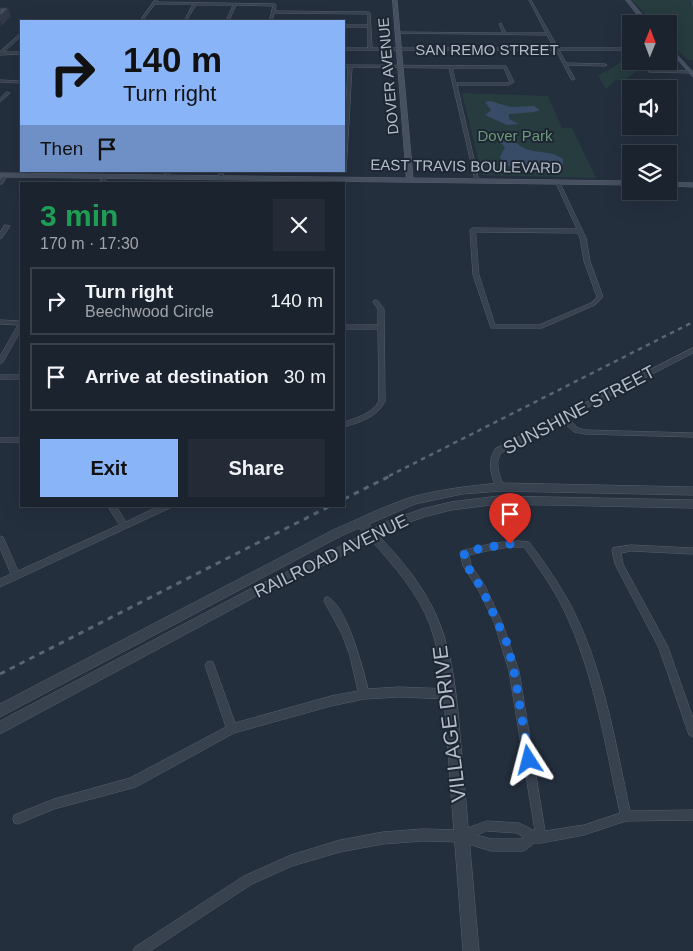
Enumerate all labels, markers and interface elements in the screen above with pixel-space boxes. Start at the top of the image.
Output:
north arrow [622,15,678,70]
map controls [622,15,677,200]
street label: DOVER AVENUE [374,17,402,135]
icon: right [40,40,105,105]
text: 140 m [123,40,222,79]
street label: SAN REMO STREET [415,41,559,58]
button: sound [622,80,677,135]
text: Turn right [123,81,216,106]
park label: Dover Park [477,127,553,144]
icon: arrive [93,135,121,163]
text: Then [40,138,83,159]
button: layers [622,145,677,200]
street label: EAST TRAVIS BOULEVARD [370,156,562,176]
text: 3 min [40,199,118,232]
button: close [273,199,325,251]
text: 170 m · 17:30 [40,235,139,252]
text: Turn right [85,281,173,302]
icon: right [42,287,70,315]
text: 140 m [270,290,323,311]
text: Beechwood Circle [85,303,214,320]
street label: SUNSHINE STREET [500,361,658,459]
icon: arrive [42,363,70,391]
text: Arrive at destination [85,366,269,387]
text: 30 m [284,366,326,387]
button: Exit [40,439,178,497]
button: Share [188,439,325,497]
pin [489,493,531,544]
icon: arrive [496,500,524,528]
street label: RAILROAD AVENUE [251,510,411,602]
street label: VILLAGE DRIVE [428,644,470,804]
position arrow [502,733,554,785]

